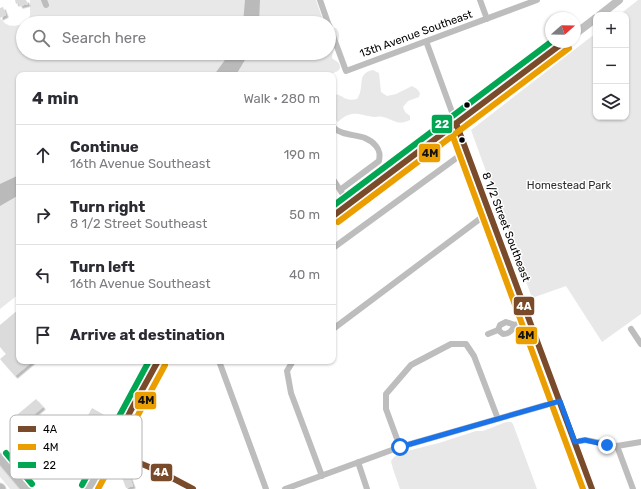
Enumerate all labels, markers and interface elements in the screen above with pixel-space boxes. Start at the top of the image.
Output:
street label: 13th Avenue Southeast [358,7,475,60]
north arrow [545,12,581,48]
map controls [593,12,629,120]
button: + [593,12,629,48]
search box [16,16,336,60]
icon: search [30,27,52,49]
text: Search here [62,29,146,47]
button: − [593,48,629,84]
button: layers [593,84,629,120]
text: 4 min [32,88,79,108]
text: Walk · 280 m [243,91,320,106]
unlabelled marker [462,100,472,110]
line badge: 22 [431,114,453,134]
text: 22 [435,118,449,131]
unlabelled marker [457,135,467,145]
text: Continue [70,138,139,156]
line badge: 4M [418,143,441,163]
icon: ahead [32,144,54,166]
text: 190 m [284,147,320,162]
text: 4M [422,147,438,160]
text: 16th Avenue Southeast [70,156,211,171]
street label: 8 1/2 Street Southeast [479,170,533,284]
park label: Homestead Park [527,179,612,192]
text: Turn right [70,198,145,216]
icon: right [32,204,54,226]
text: 50 m [289,207,320,222]
text: 8 1/2 Street Southeast [70,216,207,231]
text: Turn left [70,258,135,276]
icon: left [32,264,54,286]
text: 40 m [289,267,320,282]
text: 16th Avenue Southeast [70,276,211,291]
line badge: 4A [513,296,535,316]
text: 4A [516,300,532,313]
icon: arrive [32,324,54,346]
text: Arrive at destination [70,326,225,344]
line badge: 4M [515,326,538,345]
text: 4M [518,329,534,342]
line badge: 4M [134,391,157,410]
text: 4M [138,394,154,407]
legend [10,415,142,479]
text: 4A [43,423,58,436]
route end [598,436,616,454]
route start [391,438,409,456]
text: 4M [43,441,59,454]
text: 22 [43,459,56,472]
line badge: 4A [150,463,173,482]
text: 4A [153,466,169,479]

